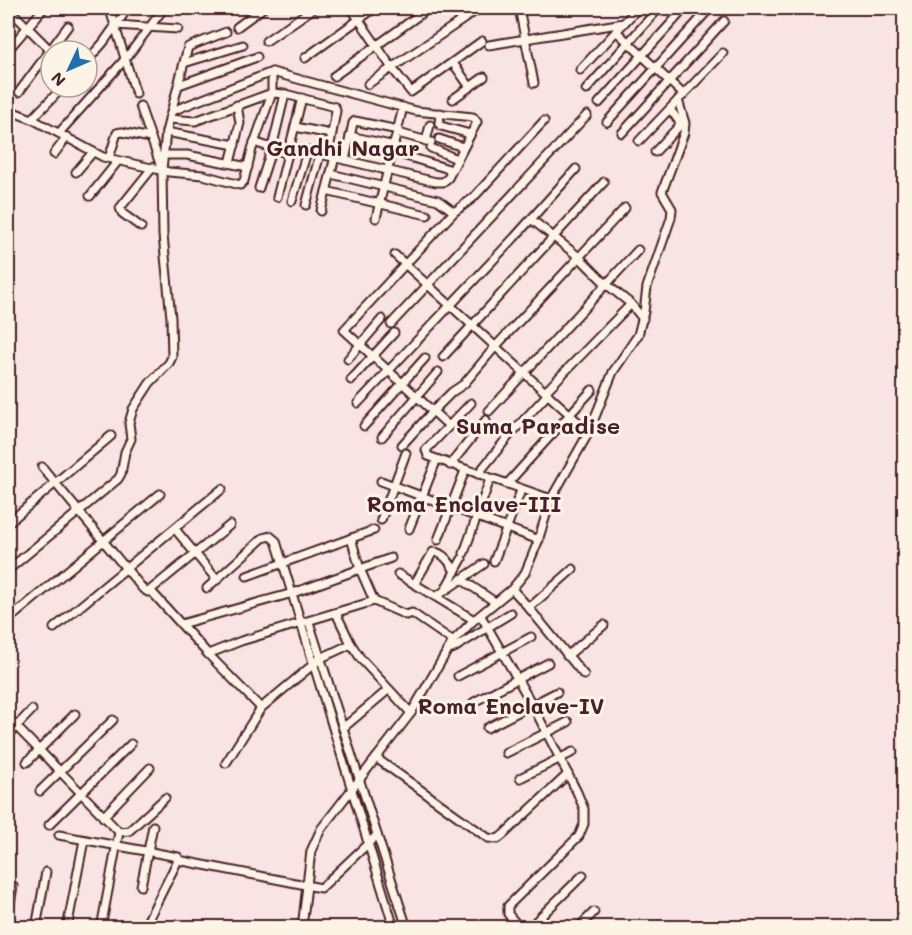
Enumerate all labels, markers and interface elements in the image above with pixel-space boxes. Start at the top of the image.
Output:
north arrow [39,39,99,99]
text: N [46,68,70,91]
district label: Gandhi Nagar [266,133,420,162]
district label: Suma Paradise [456,411,620,440]
district label: Roma Enclave-III [367,489,561,518]
district label: Roma Enclave-IV [418,691,604,720]

